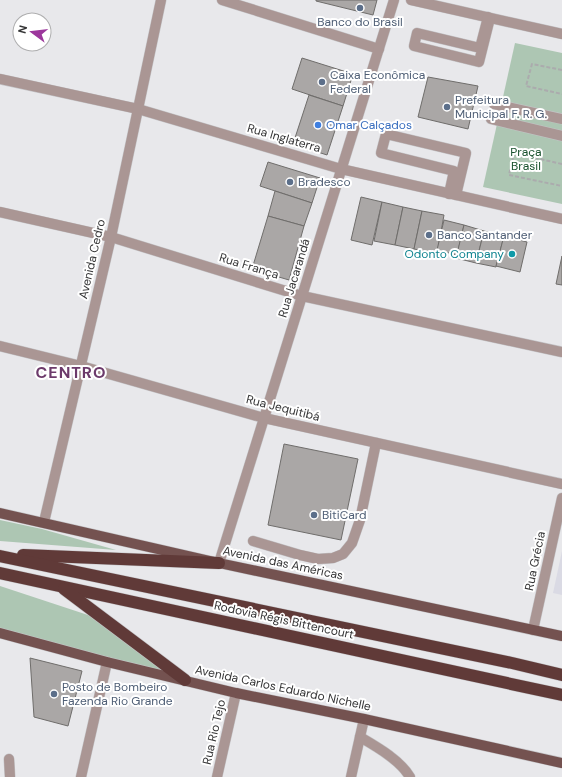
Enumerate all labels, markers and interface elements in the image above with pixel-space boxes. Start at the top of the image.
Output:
marker: Banco do Brasil [355,3,365,13]
north arrow [12,12,52,52]
place label: Banco do Brasil [317,14,403,30]
text: N [15,24,30,35]
place label: Caixa Econômica Federal [330,67,425,97]
marker: Caixa Econômica Federal [317,77,327,87]
place label: Prefeitura Municipal F. R. G. [455,92,547,122]
marker: Prefeitura Municipal F. R. G. [442,102,452,112]
place label: Omar Calçados [326,117,412,133]
street label: Rua Inglaterra [245,120,323,156]
marker: Omar Calçados [313,120,323,130]
park label: Praça Brasil [510,144,542,174]
place label: Bradesco [298,174,351,190]
marker: Bradesco [285,177,295,187]
street label: Avenida Cedro [75,218,109,300]
place label: Banco Santander [437,227,533,243]
marker: Banco Santander [424,230,434,240]
street label: Rua Jacarandá [274,237,314,319]
place label: Odonto Company [405,246,504,262]
street label: Rua França [217,249,281,283]
marker: Odonto Company [507,249,517,259]
district label: CENTRO [36,362,107,383]
street label: Rua Jequitibá [244,391,322,425]
place label: BitiCard [322,507,367,523]
marker: BitiCard [309,510,319,520]
street label: Rua Grécia [521,530,549,592]
street label: Avenida das Américas [221,542,345,584]
street label: Rodovia Régis Bittencourt [213,597,356,643]
street label: Avenida Carlos Eduardo Nichelle [194,662,373,715]
place label: Posto de Bombeiro Fazenda Rio Grande [62,679,173,709]
marker: Posto de Bombeiro Fazenda Rio Grande [49,689,59,699]
street label: Rua Rio Tejo [199,698,229,766]

